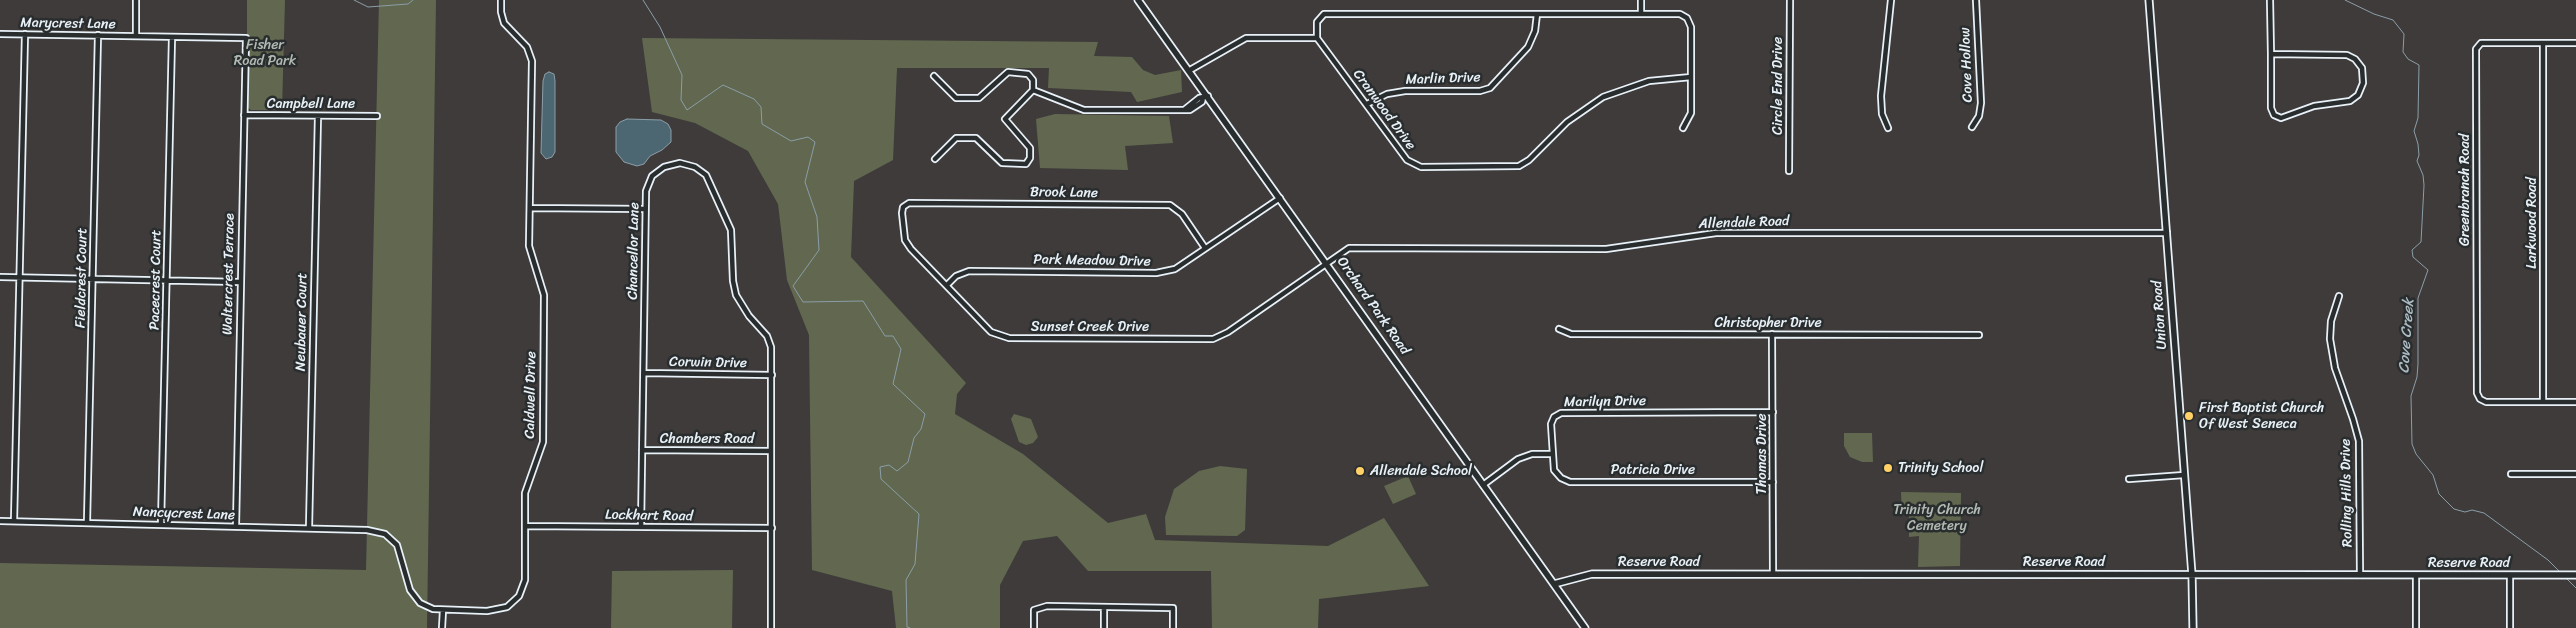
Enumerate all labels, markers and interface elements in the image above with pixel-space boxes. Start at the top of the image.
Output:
street label: Marycrest Lane [20,15,116,33]
street label: Cove Hollow [1957,27,1977,103]
park label: Fisher Road Park [234,37,296,70]
street label: Circle End Drive [1770,37,1786,135]
street label: Cranwood Drive [1349,66,1419,154]
street label: Marlin Drive [1405,69,1481,89]
street label: Campbell Lane [267,96,355,112]
street label: Greenbranch Road [2457,134,2473,246]
street label: Larkwood Road [2524,177,2540,269]
street label: Brook Lane [1030,184,1098,202]
street label: Chancellor Lane [625,202,643,300]
street label: Waltercrest Terrace [220,213,238,335]
street label: Allendale Road [1698,213,1790,233]
street label: Fieldcrest Court [73,228,91,328]
street label: Pacecrest Court [147,230,165,330]
street label: Park Meadow Drive [1033,252,1151,270]
street label: Orchard Park Road [1333,254,1413,358]
street label: Neubauer Court [293,273,311,371]
street label: Union Road [2149,280,2171,350]
water label: Cove Creek [2395,298,2419,374]
street label: Christopher Drive [1714,315,1822,331]
street label: Sunset Creek Drive [1031,319,1149,335]
street label: Caldwell Drive [522,351,540,439]
street label: Corwin Drive [669,354,747,372]
street label: Marilyn Drive [1564,393,1646,411]
place label: First Baptist Church Of West Seneca [2199,400,2324,432]
marker: First Baptist Church Of West Seneca [2183,410,2195,422]
street label: Thomas Drive [1754,413,1770,495]
street label: Chambers Road [660,431,754,447]
street label: Rolling Hills Drive [2338,439,2356,547]
place label: Trinity School [1898,460,1983,476]
street label: Patricia Drive [1611,462,1695,478]
marker: Trinity School [1882,462,1894,474]
place label: Allendale School [1370,463,1472,479]
marker: Allendale School [1354,465,1366,477]
park label: Trinity Church Cemetery [1893,502,1981,534]
street label: Nancycrest Lane [133,504,235,524]
street label: Lockhart Road [605,507,693,525]
street label: Reserve Road [1618,554,1700,570]
street label: Reserve Road [2023,554,2105,570]
street label: Reserve Road [2428,555,2510,571]

